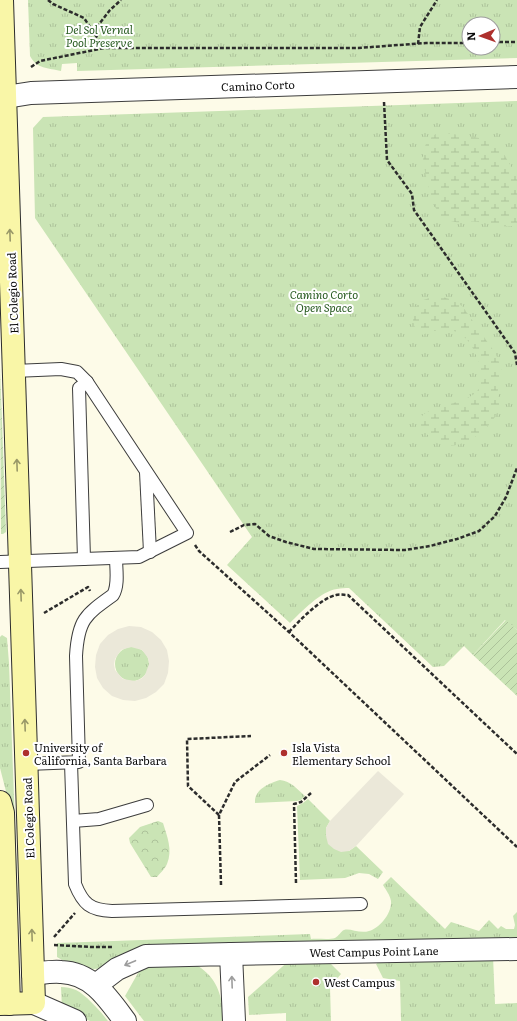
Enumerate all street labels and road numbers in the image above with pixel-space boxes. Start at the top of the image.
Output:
street label: Camino Corto [221,76,295,94]
street label: El Colegio Road [3,252,21,334]
street label: El Colegio Road [19,777,37,859]
street label: West Campus Point Lane [309,942,439,960]

